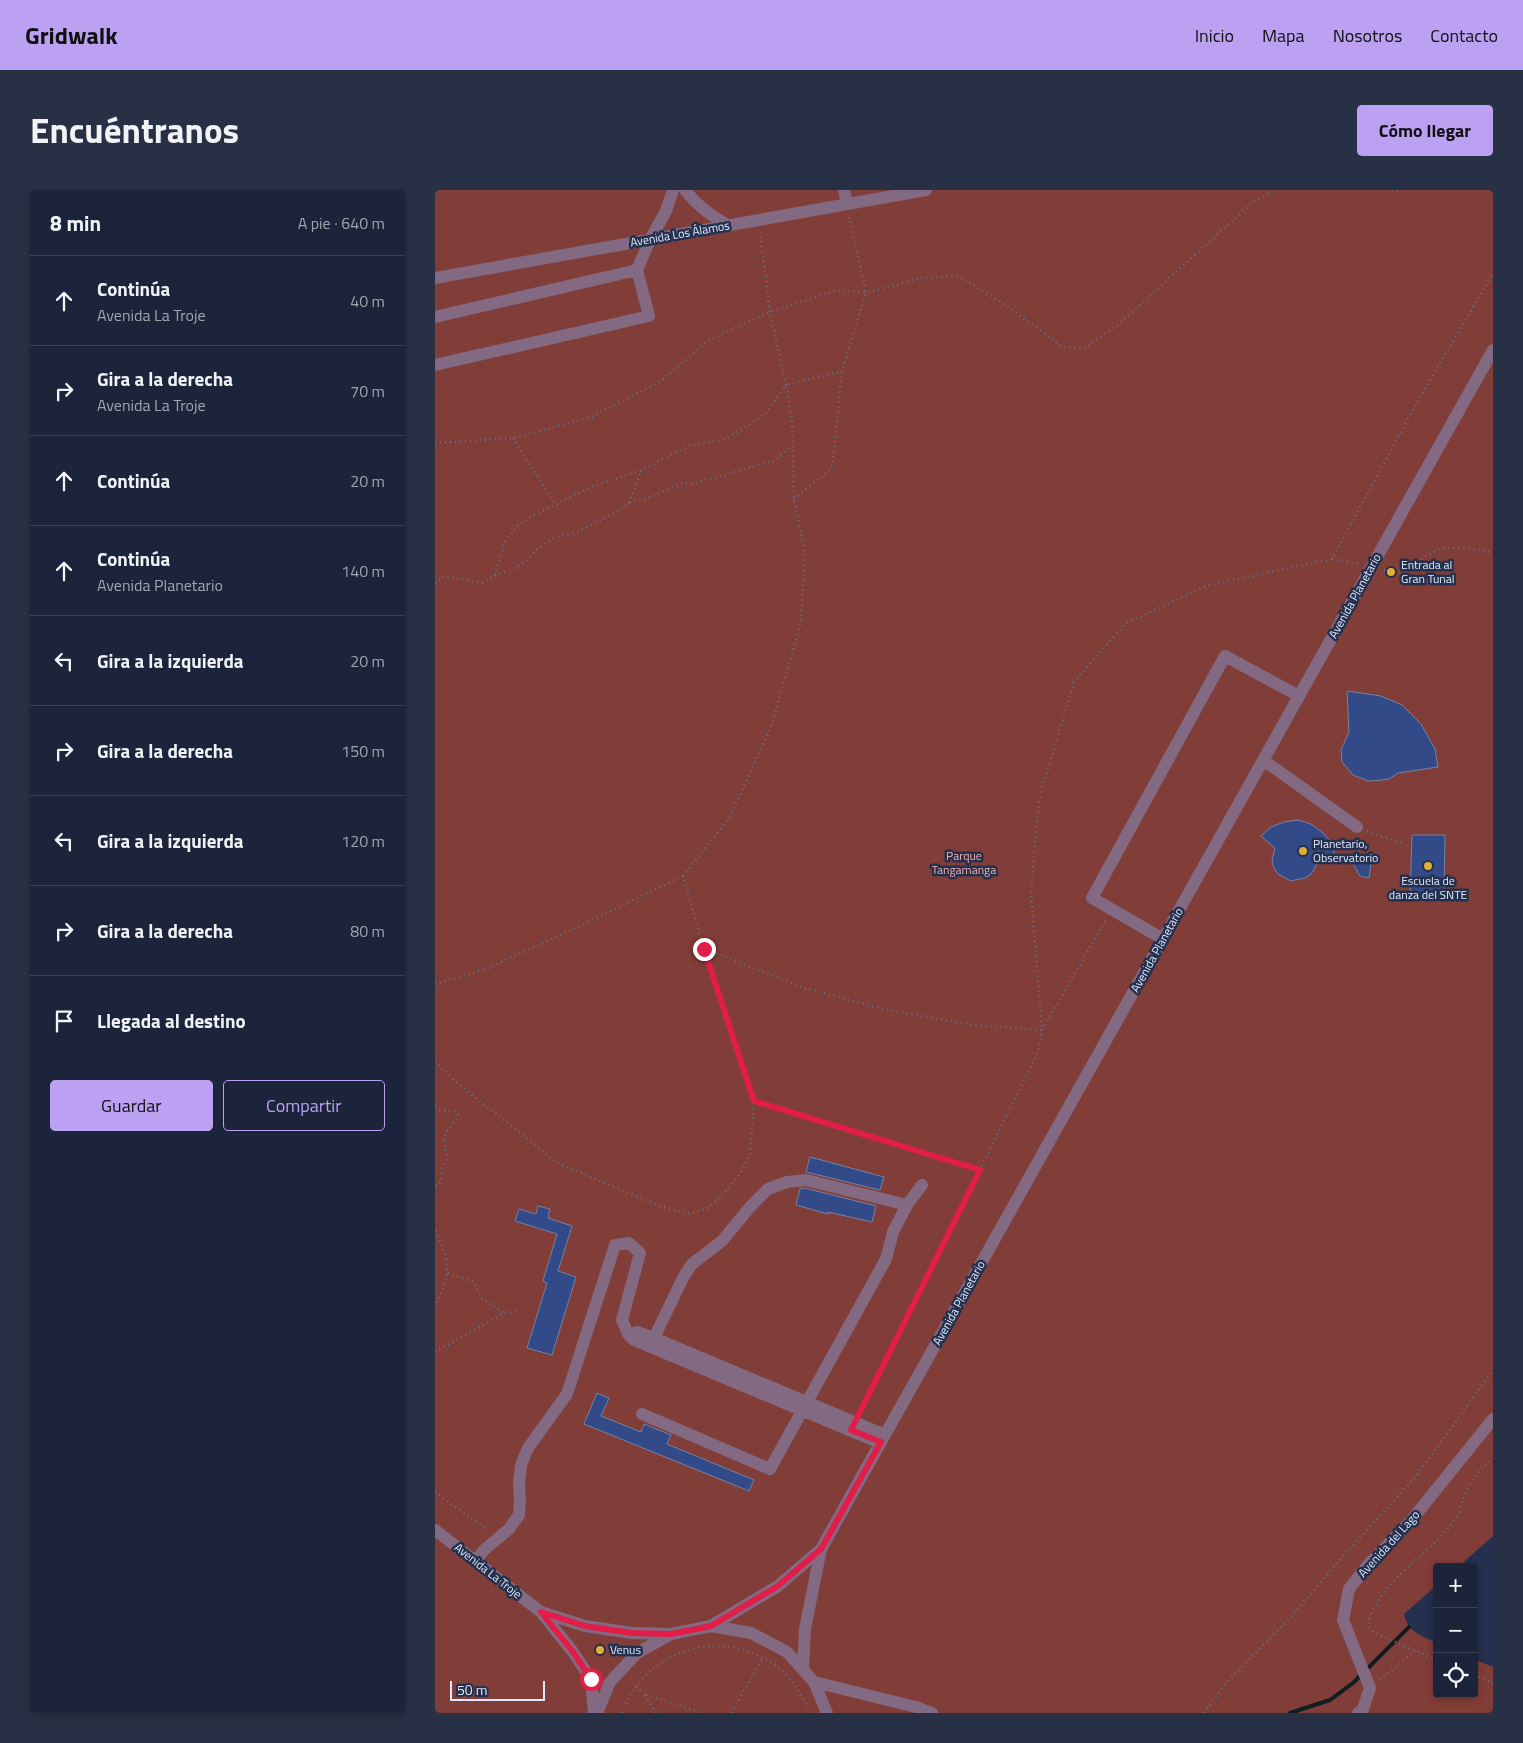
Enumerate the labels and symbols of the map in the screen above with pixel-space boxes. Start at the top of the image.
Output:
street label: Avenida Los Álamos [629,215,732,252]
street label: Avenida Planetario [1323,550,1386,642]
place label: Entrada al Gran Tunal [1401,555,1455,588]
marker: Entrada al Gran Tunal [1385,566,1397,578]
place label: Planetario, Observatorio [1313,834,1378,867]
marker: Planetario, Observatorio [1297,845,1309,857]
park label: Parque Tangamanga [932,846,996,879]
marker: Escuela de danza del SNTE [1422,860,1434,872]
place label: Escuela de danza del SNTE [1389,871,1468,904]
street label: Avenida Planetario [1125,904,1188,996]
route end [693,938,716,961]
street label: Avenida Planetario [927,1257,990,1349]
street label: Avenida del Lago [1353,1506,1424,1582]
street label: Avenida La Troje [450,1538,526,1603]
place label: Venus [610,1640,641,1659]
marker: Venus [594,1644,606,1656]
route start [580,1668,603,1691]
scale bar [450,1678,545,1701]

